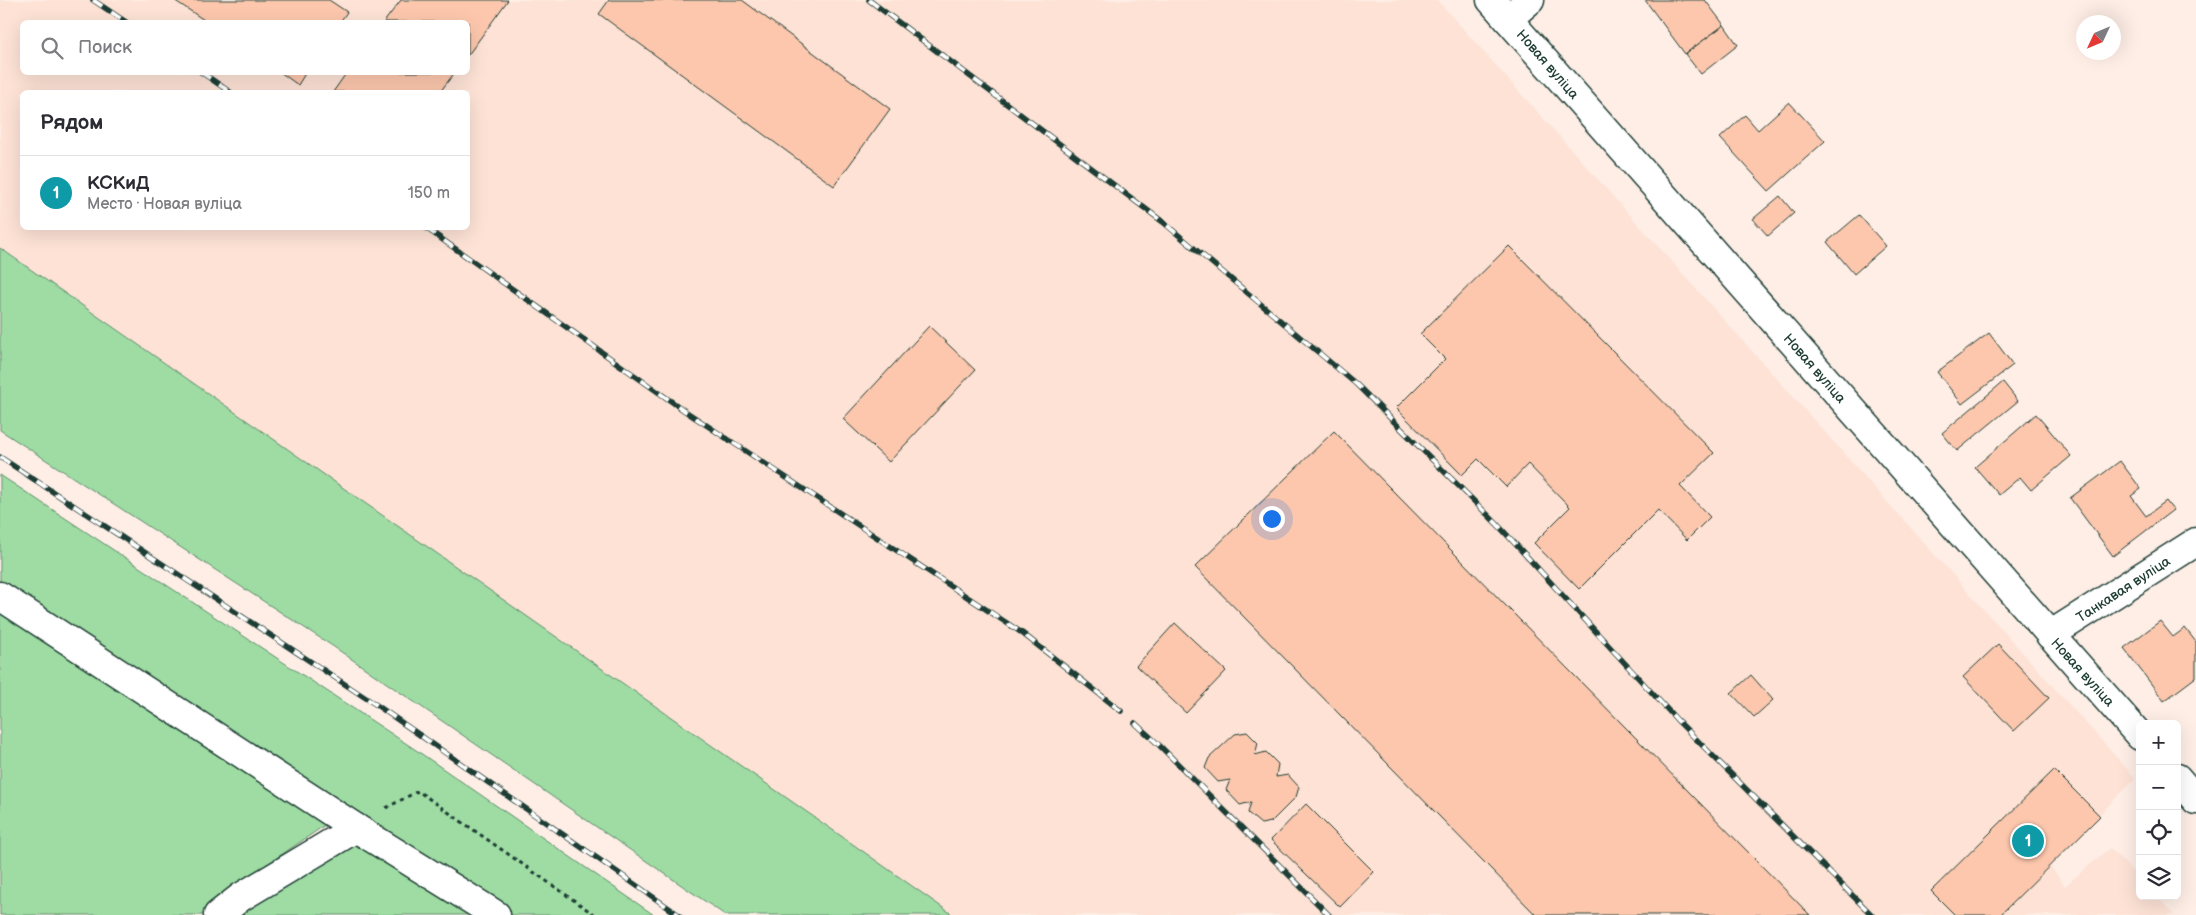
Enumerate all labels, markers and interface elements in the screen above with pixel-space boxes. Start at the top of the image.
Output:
north arrow [2076,15,2121,60]
search box [20,20,470,75]
street label: Новая вуліца [1513,26,1583,103]
icon: search [38,34,66,62]
text: Поиск [78,36,132,59]
text: Рядом [40,110,103,135]
text: КСКиД [87,172,149,195]
text: 1 [53,184,59,203]
text: 150 m [408,184,450,203]
text: Место · Новая вуліца [87,195,242,214]
street label: Новая вуліца [1780,330,1850,407]
your location [1259,506,1285,532]
street label: Танкавая вуліца [2073,552,2174,626]
street label: Новая вуліца [2047,634,2118,711]
map controls [2136,720,2181,900]
button: + [2136,720,2181,765]
button: − [2136,765,2181,810]
button: locate [2136,810,2181,855]
pin: 1 [2012,822,2044,860]
button: layers [2136,855,2181,900]

